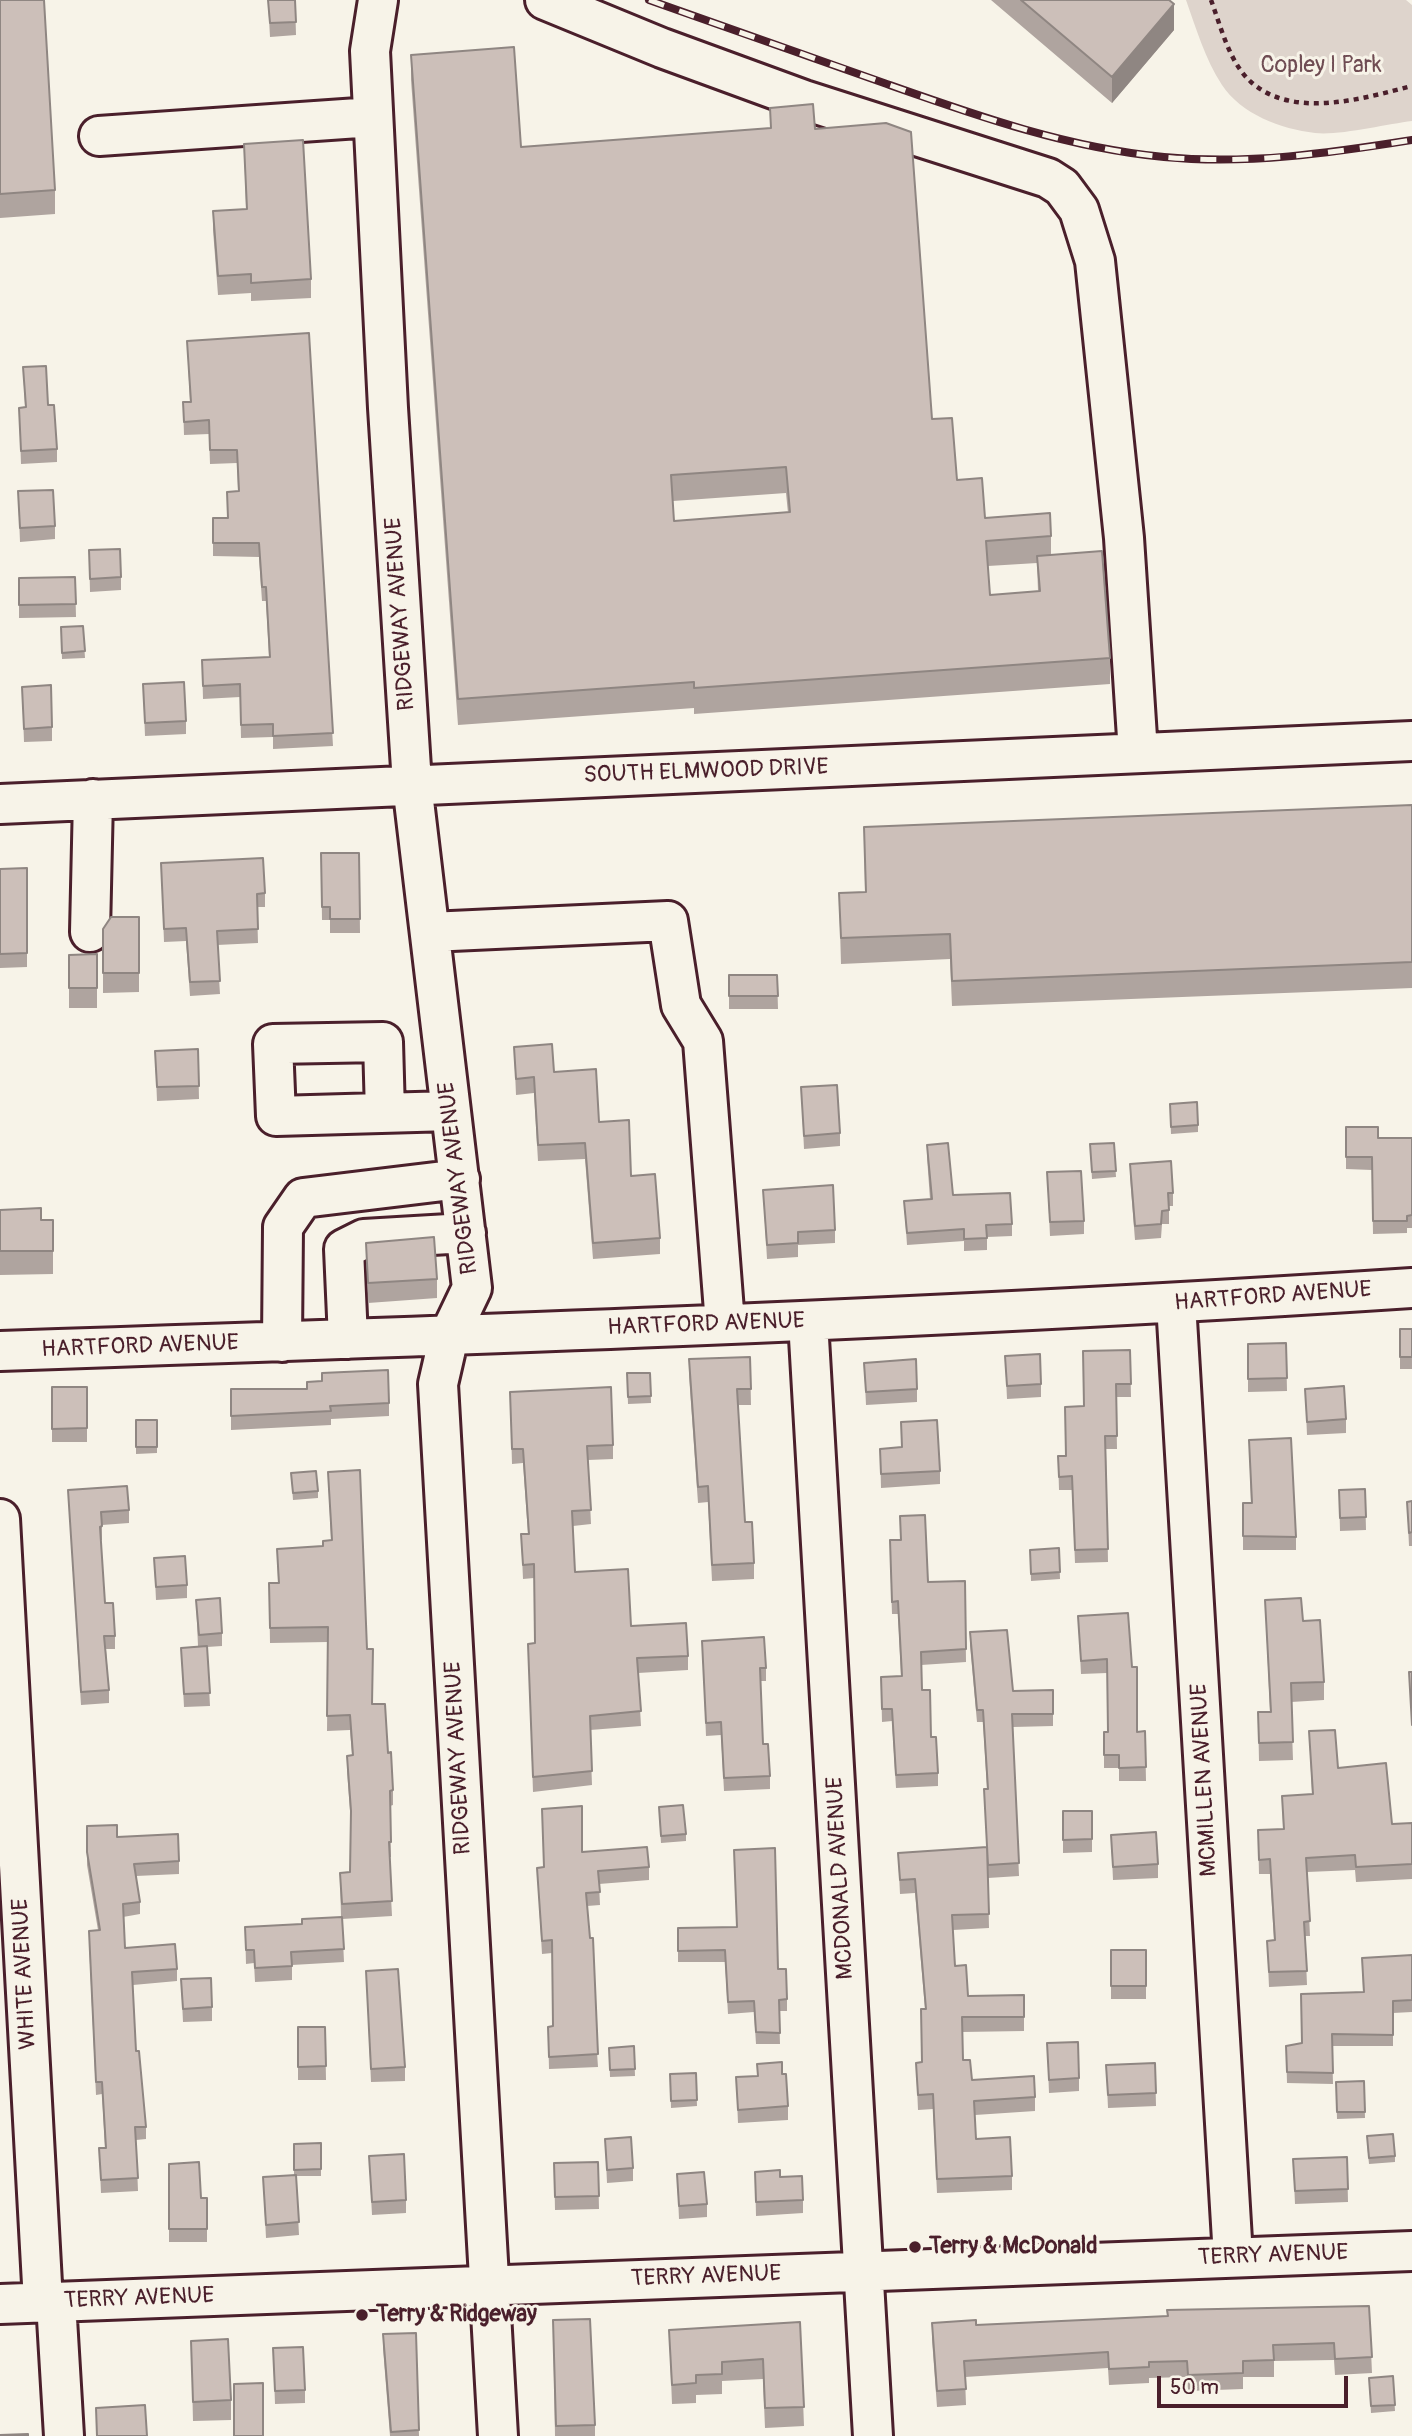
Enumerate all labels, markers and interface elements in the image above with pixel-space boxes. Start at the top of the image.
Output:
park label: Copley I Park [1260,52,1382,80]
street label: RIDGEWAY AVENUE [380,516,422,712]
street label: SOUTH ELMWOOD DRIVE [583,754,829,790]
street label: RIDGEWAY AVENUE [433,1080,485,1276]
street label: HARTFORD AVENUE [1173,1276,1373,1318]
street label: HARTFORD AVENUE [607,1308,805,1342]
street label: HARTFORD AVENUE [41,1330,239,1364]
street label: RIDGEWAY AVENUE [440,1660,478,1856]
street label: MCMILLEN AVENUE [1186,1683,1224,1877]
street label: MCDONALD AVENUE [822,1776,860,1980]
street label: WHITE AVENUE [7,1898,43,2050]
place label: Terry & McDonald [929,2233,1098,2261]
marker: Terry & McDonald [907,2239,923,2255]
street label: TERRY AVENUE [1197,2240,1349,2272]
street label: TERRY AVENUE [630,2261,782,2293]
street label: TERRY AVENUE [63,2283,215,2315]
place label: Terry & Ridgeway [376,2301,537,2329]
marker: Terry & Ridgeway [354,2307,370,2323]
scale bar [1160,2362,1351,2406]
text: 50 m [1170,2374,1219,2401]

